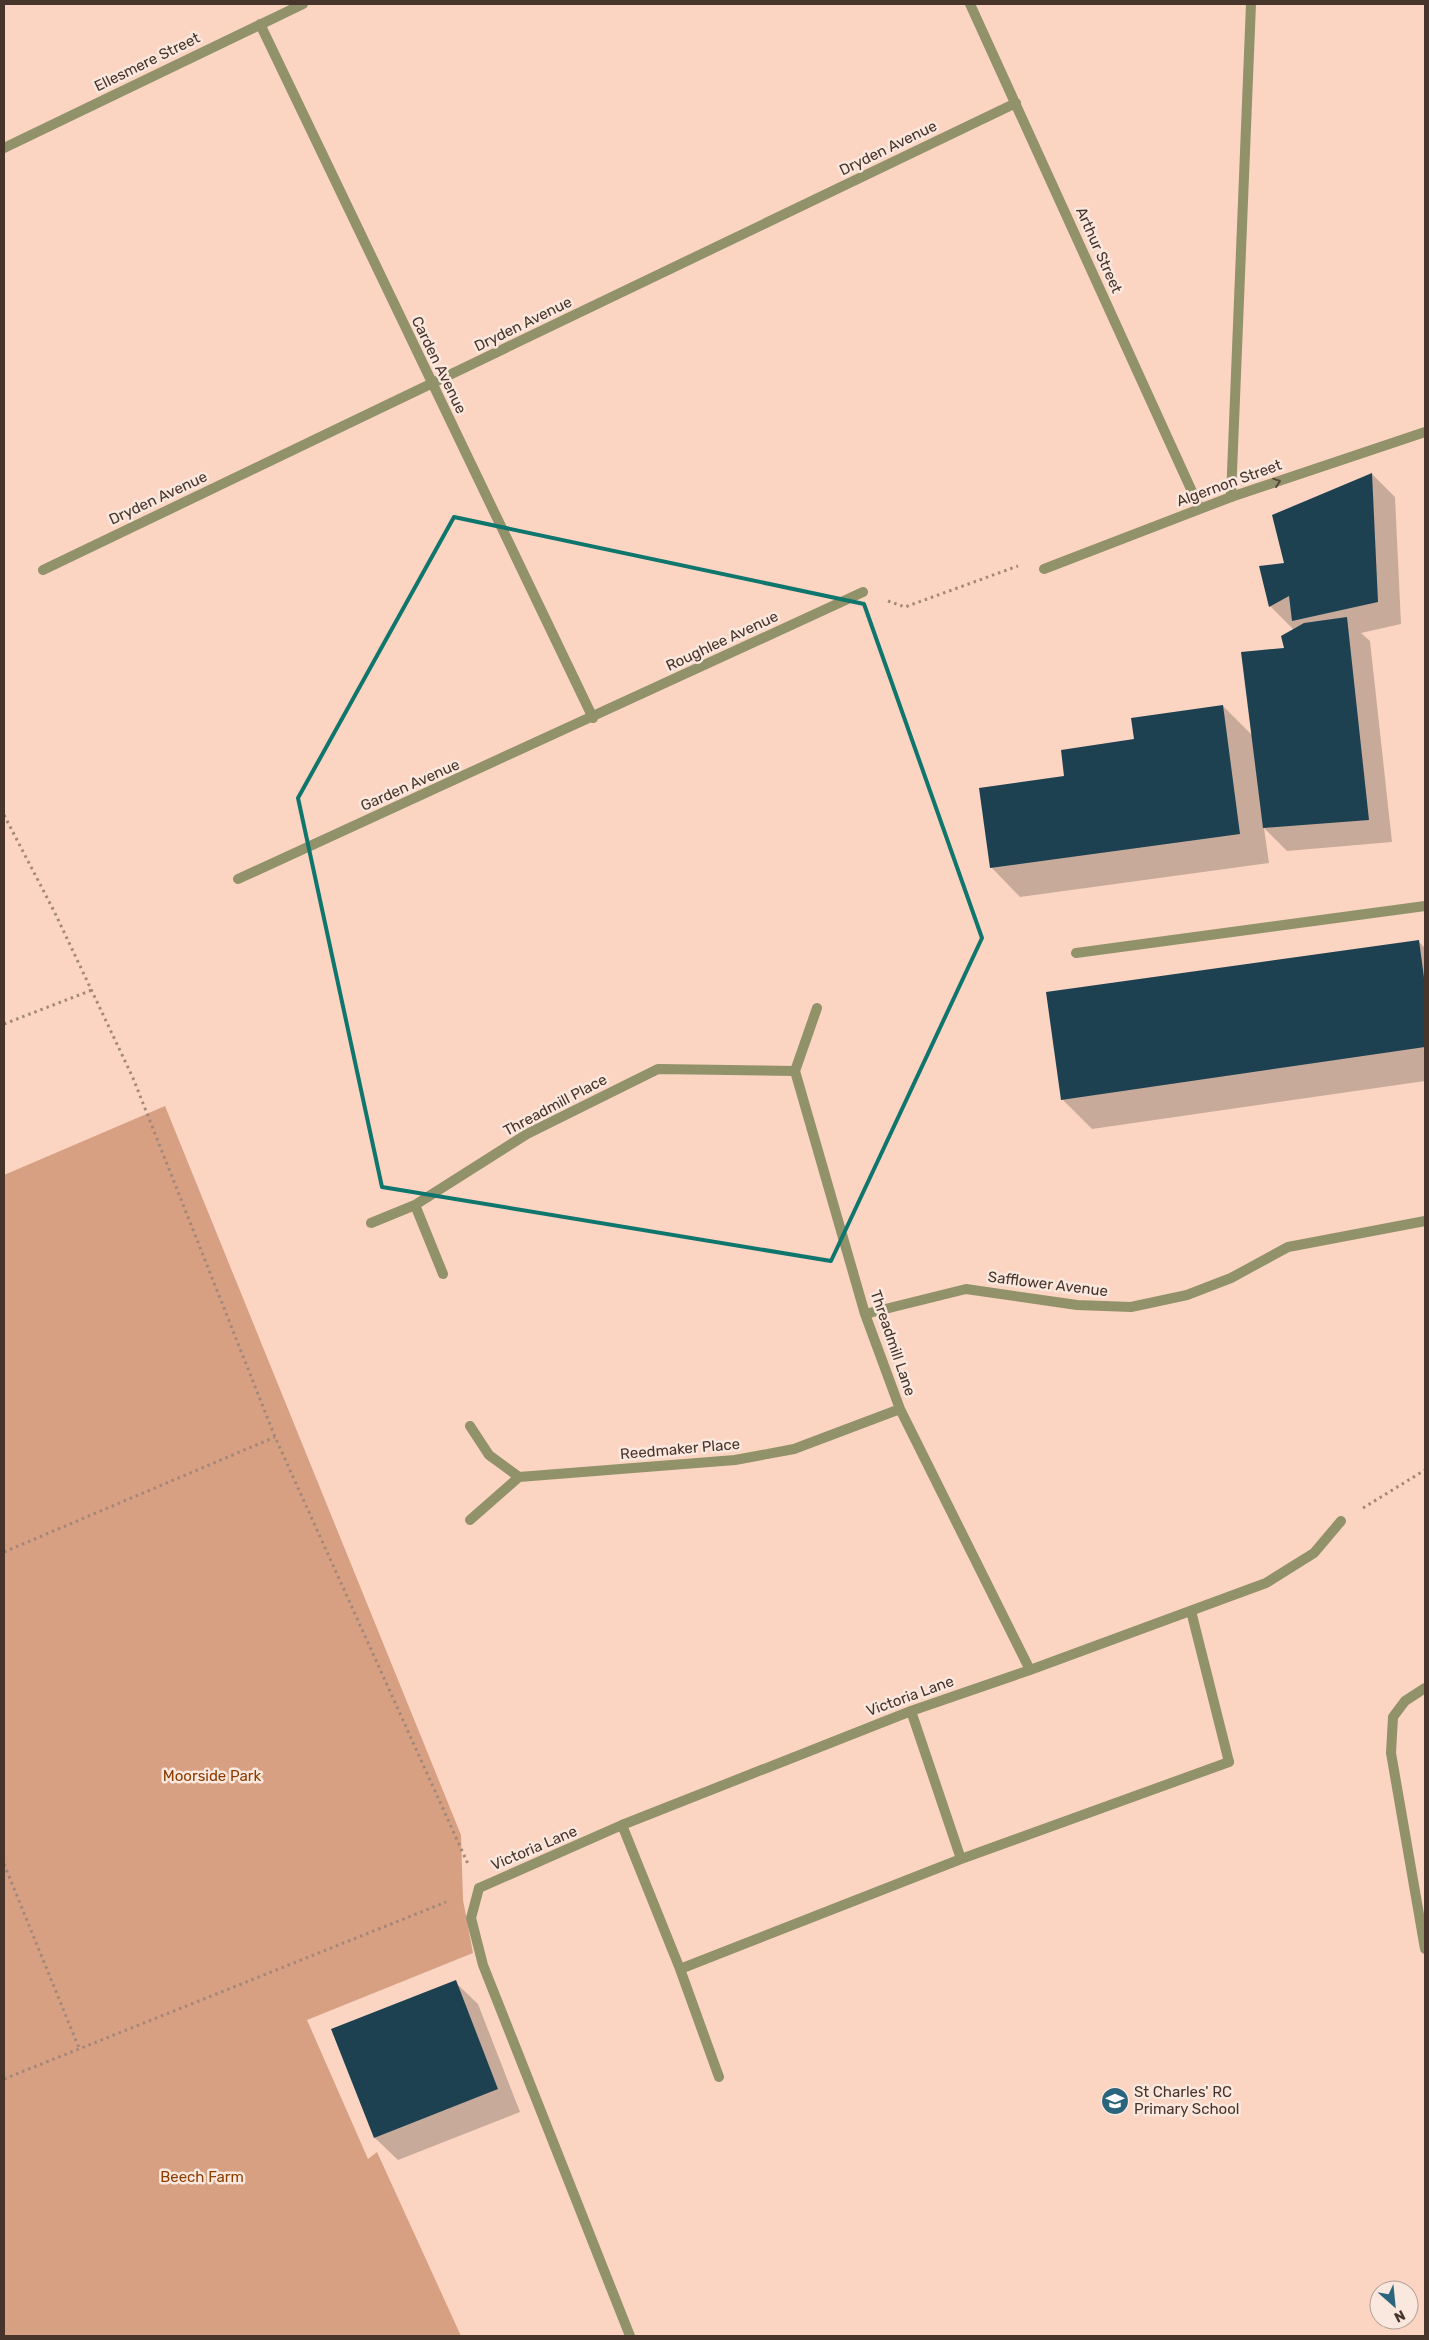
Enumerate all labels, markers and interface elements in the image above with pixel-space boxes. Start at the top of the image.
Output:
street label: Ellesmere Street [91,29,203,95]
street label: Dryden Avenue [836,117,940,179]
street label: Arthur Street [1072,204,1126,296]
street label: Dryden Avenue [471,293,575,355]
street label: Carden Avenue [408,313,470,417]
street label: Algernon Street [1174,456,1284,510]
street label: Dryden Avenue [106,467,210,529]
one-way arrow [1272,477,1281,487]
street label: Roughlee Avenue [663,607,781,675]
street label: Garden Avenue [358,755,462,815]
street label: Threadmill Place [500,1070,610,1140]
street label: Safflower Avenue [987,1268,1109,1300]
street label: Threadmill Lane [866,1288,920,1398]
street label: Reedmaker Place [619,1435,741,1463]
street label: Victoria Lane [864,1672,956,1720]
park label: Moorside Park [163,1767,261,1785]
street label: Victoria Lane [488,1822,580,1874]
place label: St Charles' RC Primary School [1134,2083,1239,2118]
school or university icon: St Charles' RC Primary School [1100,2086,1130,2116]
park label: Beech Farm [160,2168,244,2186]
north arrow [1369,2280,1419,2330]
text: N [1391,2306,1408,2326]

